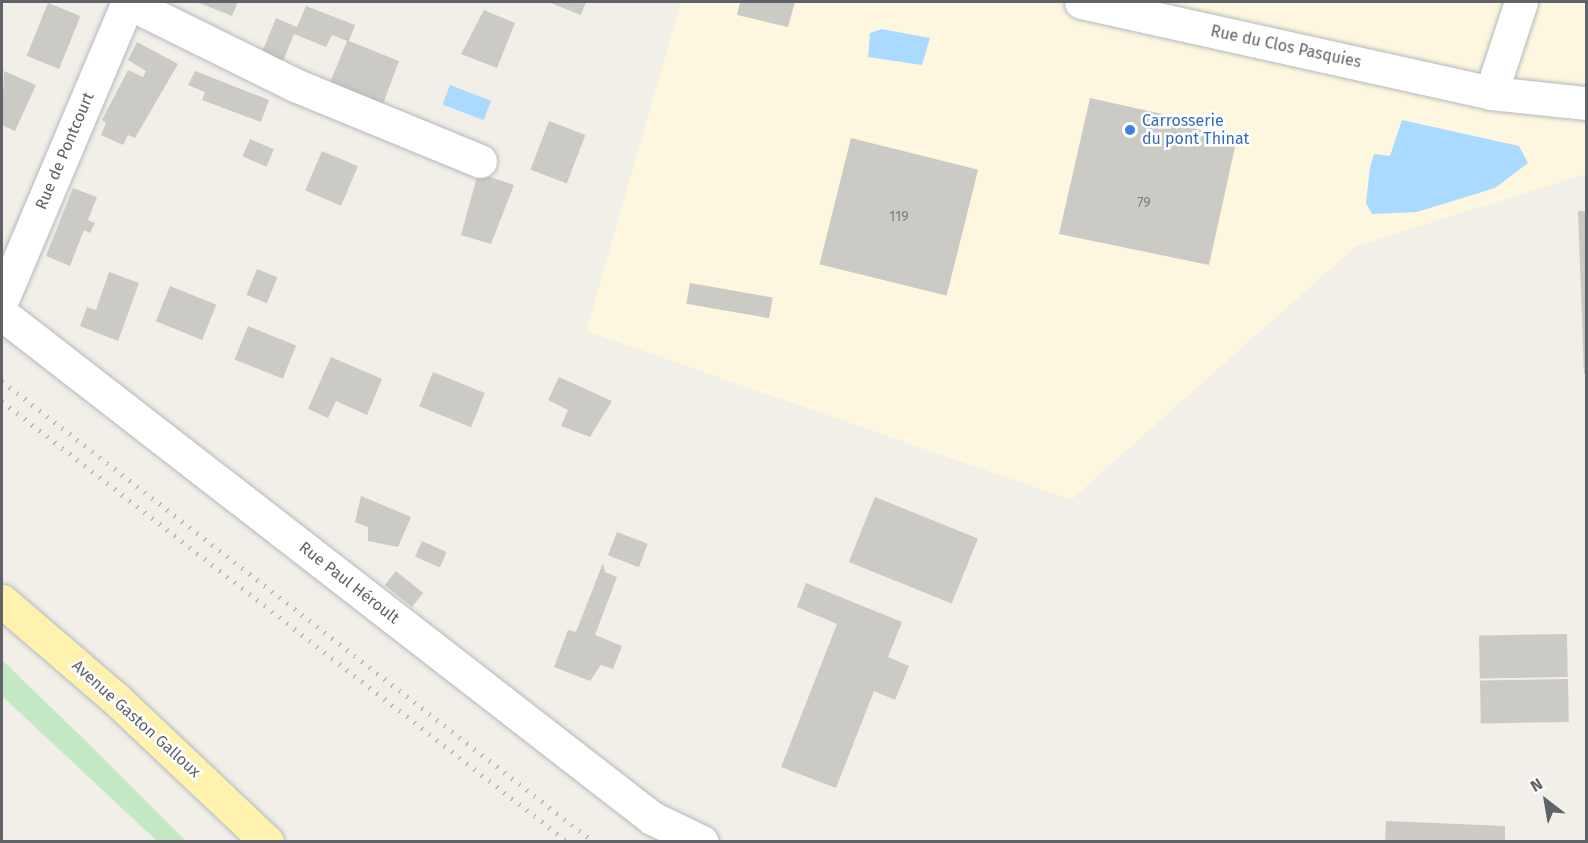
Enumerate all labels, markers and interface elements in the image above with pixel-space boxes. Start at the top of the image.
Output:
street label: Rue du Clos Pasquies [1209,22,1363,72]
street label: Rue de Pontcourt [32,89,98,213]
place label: Carrosserie du pont Thinat [1142,111,1249,149]
marker: Carrosserie du pont Thinat [1123,123,1137,137]
house number: 79 [1137,195,1151,211]
house number: 119 [889,209,909,225]
street label: Rue Paul Héroult [295,538,403,628]
street label: Avenue Gaston Galloux [68,656,204,782]
north arrow [1516,771,1576,831]
text: N [1527,774,1546,796]

